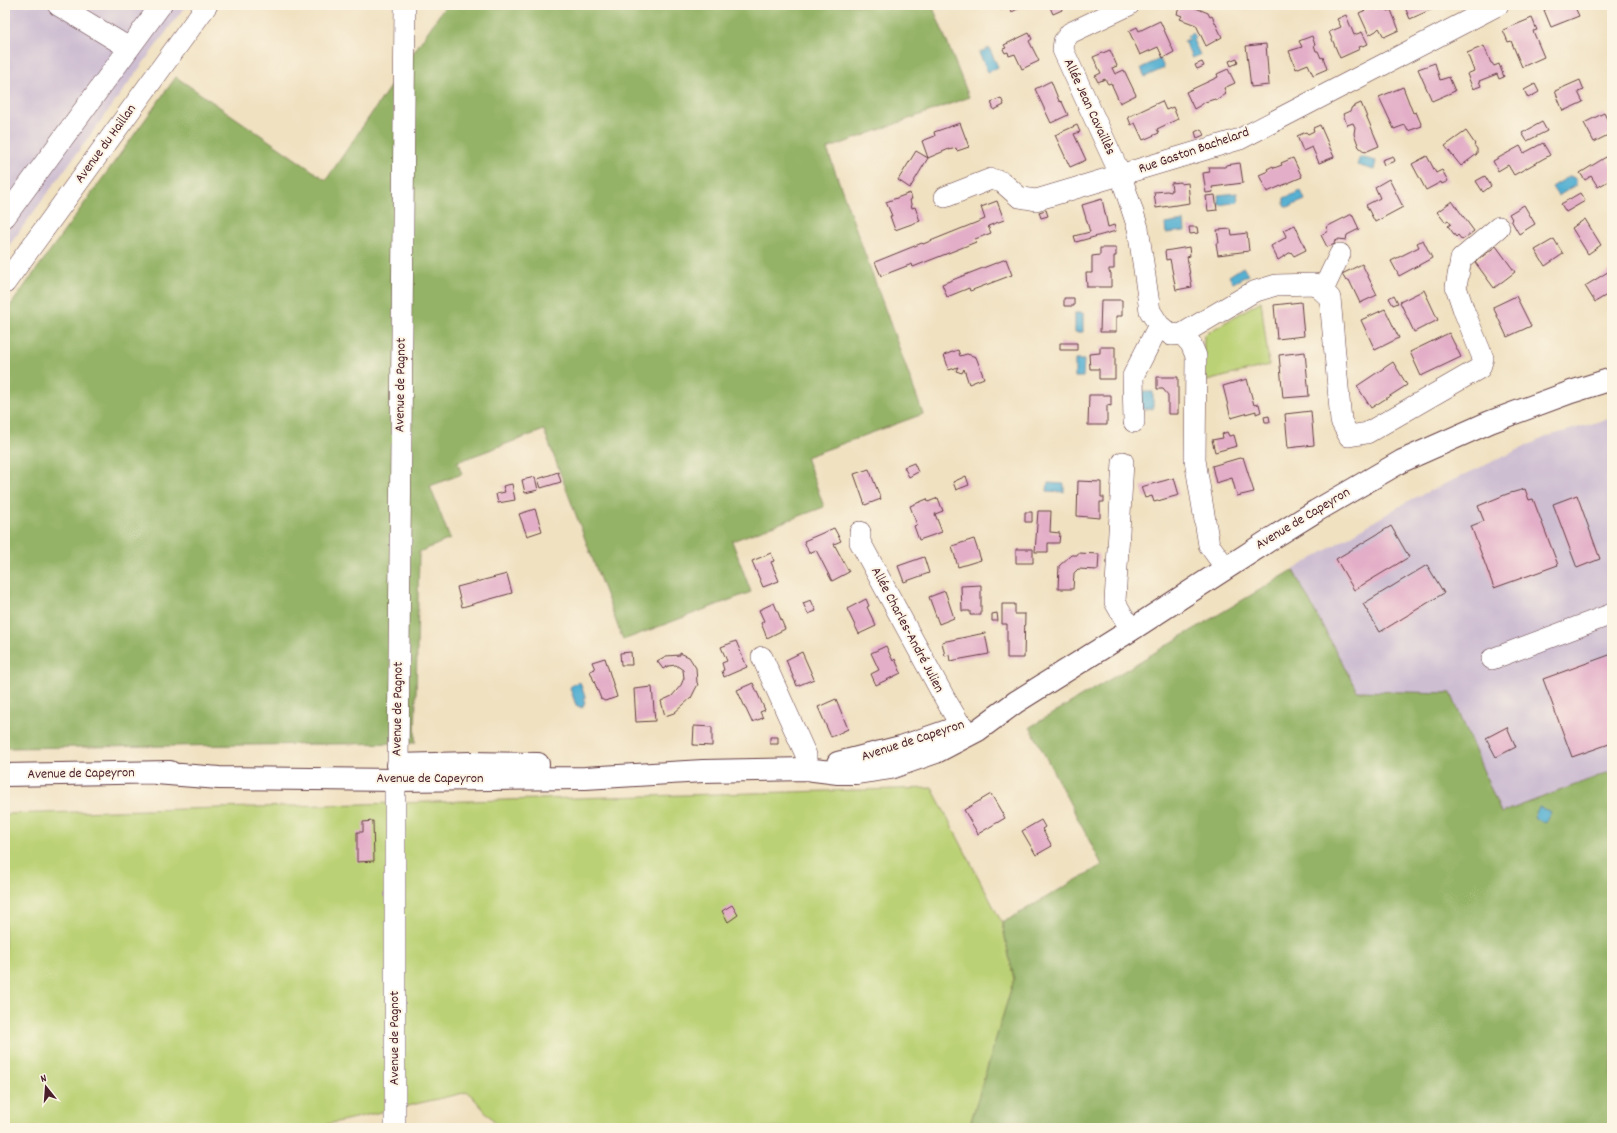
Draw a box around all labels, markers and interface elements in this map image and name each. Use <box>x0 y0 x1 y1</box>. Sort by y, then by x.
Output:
street label: Allée Jean Cavaillès <box>1058 56 1120 159</box>
street label: Avenue du Haillan <box>70 100 142 188</box>
street label: Rue Gaston Bachelard <box>1136 123 1252 179</box>
street label: Avenue de Pagnot <box>390 338 412 432</box>
street label: Avenue de Capeyron <box>1252 483 1354 555</box>
street label: Allée Charles-André Julien <box>865 564 949 696</box>
street label: Avenue de Pagnot <box>387 662 409 756</box>
street label: Avenue de Capeyron <box>859 715 967 767</box>
street label: Avenue de Capeyron <box>27 763 135 785</box>
street label: Avenue de Capeyron <box>376 769 484 789</box>
street label: Avenue de Pagnot <box>385 991 405 1085</box>
north arrow <box>26 1067 66 1107</box>
text: N <box>39 1071 49 1088</box>

